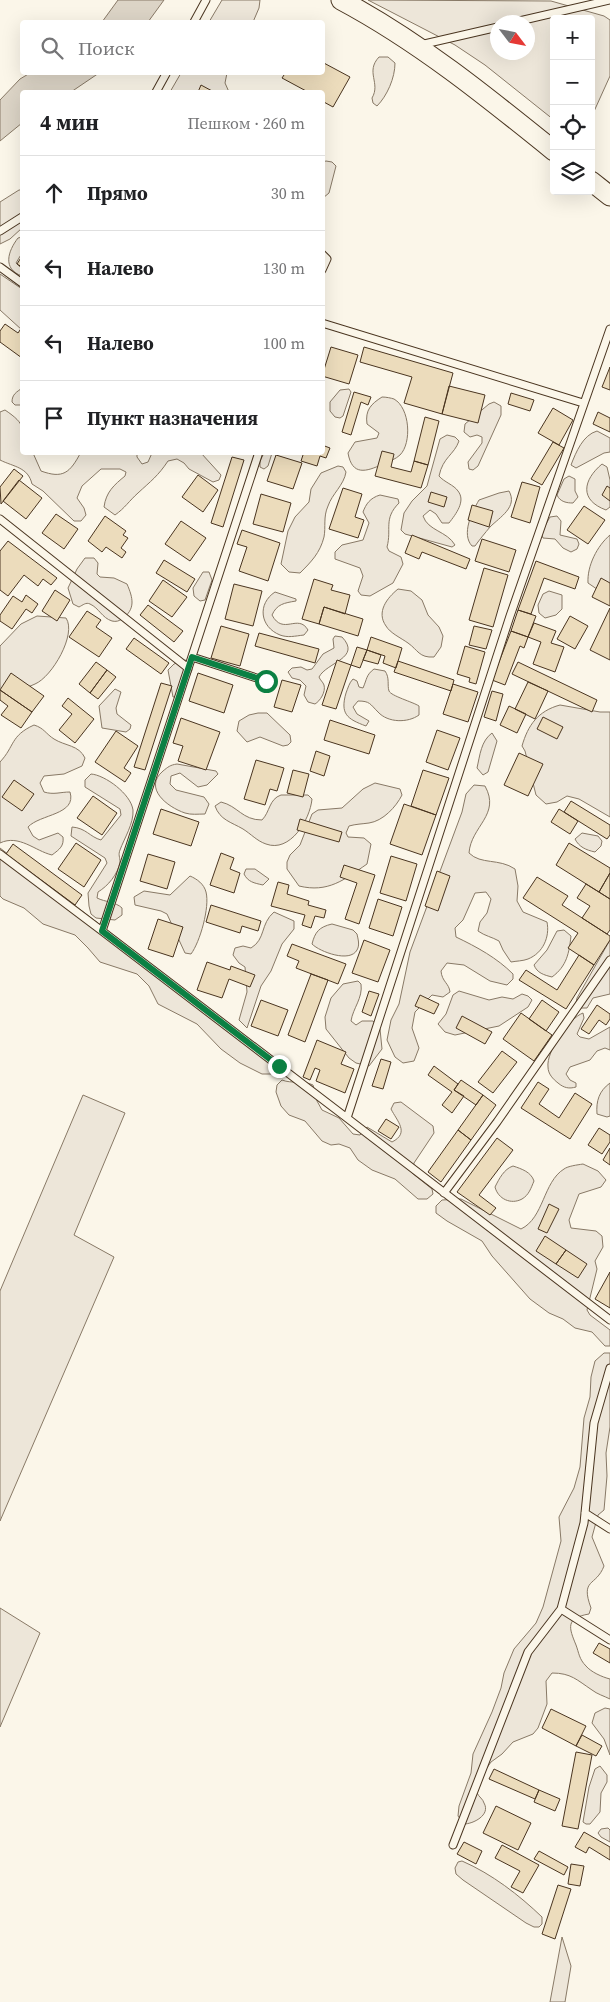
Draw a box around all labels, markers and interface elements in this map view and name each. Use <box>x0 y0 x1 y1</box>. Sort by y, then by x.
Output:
north arrow <box>490 15 535 60</box>
map controls <box>550 15 595 195</box>
button: + <box>550 15 595 60</box>
search box <box>20 20 325 75</box>
icon: search <box>38 34 66 62</box>
text: Поиск <box>78 35 135 61</box>
button: − <box>550 60 595 105</box>
button: locate <box>550 105 595 150</box>
text: 4 мин <box>40 108 99 137</box>
text: Пешком · 260 m <box>187 112 305 134</box>
button: layers <box>550 150 595 195</box>
icon: ahead <box>40 179 68 207</box>
text: Прямо <box>87 180 148 206</box>
text: 30 m <box>271 182 305 204</box>
icon: left <box>40 254 68 282</box>
text: Налево <box>87 255 154 281</box>
text: 130 m <box>263 257 305 279</box>
icon: left <box>40 329 68 357</box>
text: Налево <box>87 330 154 356</box>
text: 100 m <box>263 332 305 354</box>
icon: arrive <box>40 404 68 432</box>
text: Пункт назначения <box>87 405 258 431</box>
route start <box>255 670 278 693</box>
route end <box>268 1055 291 1078</box>

